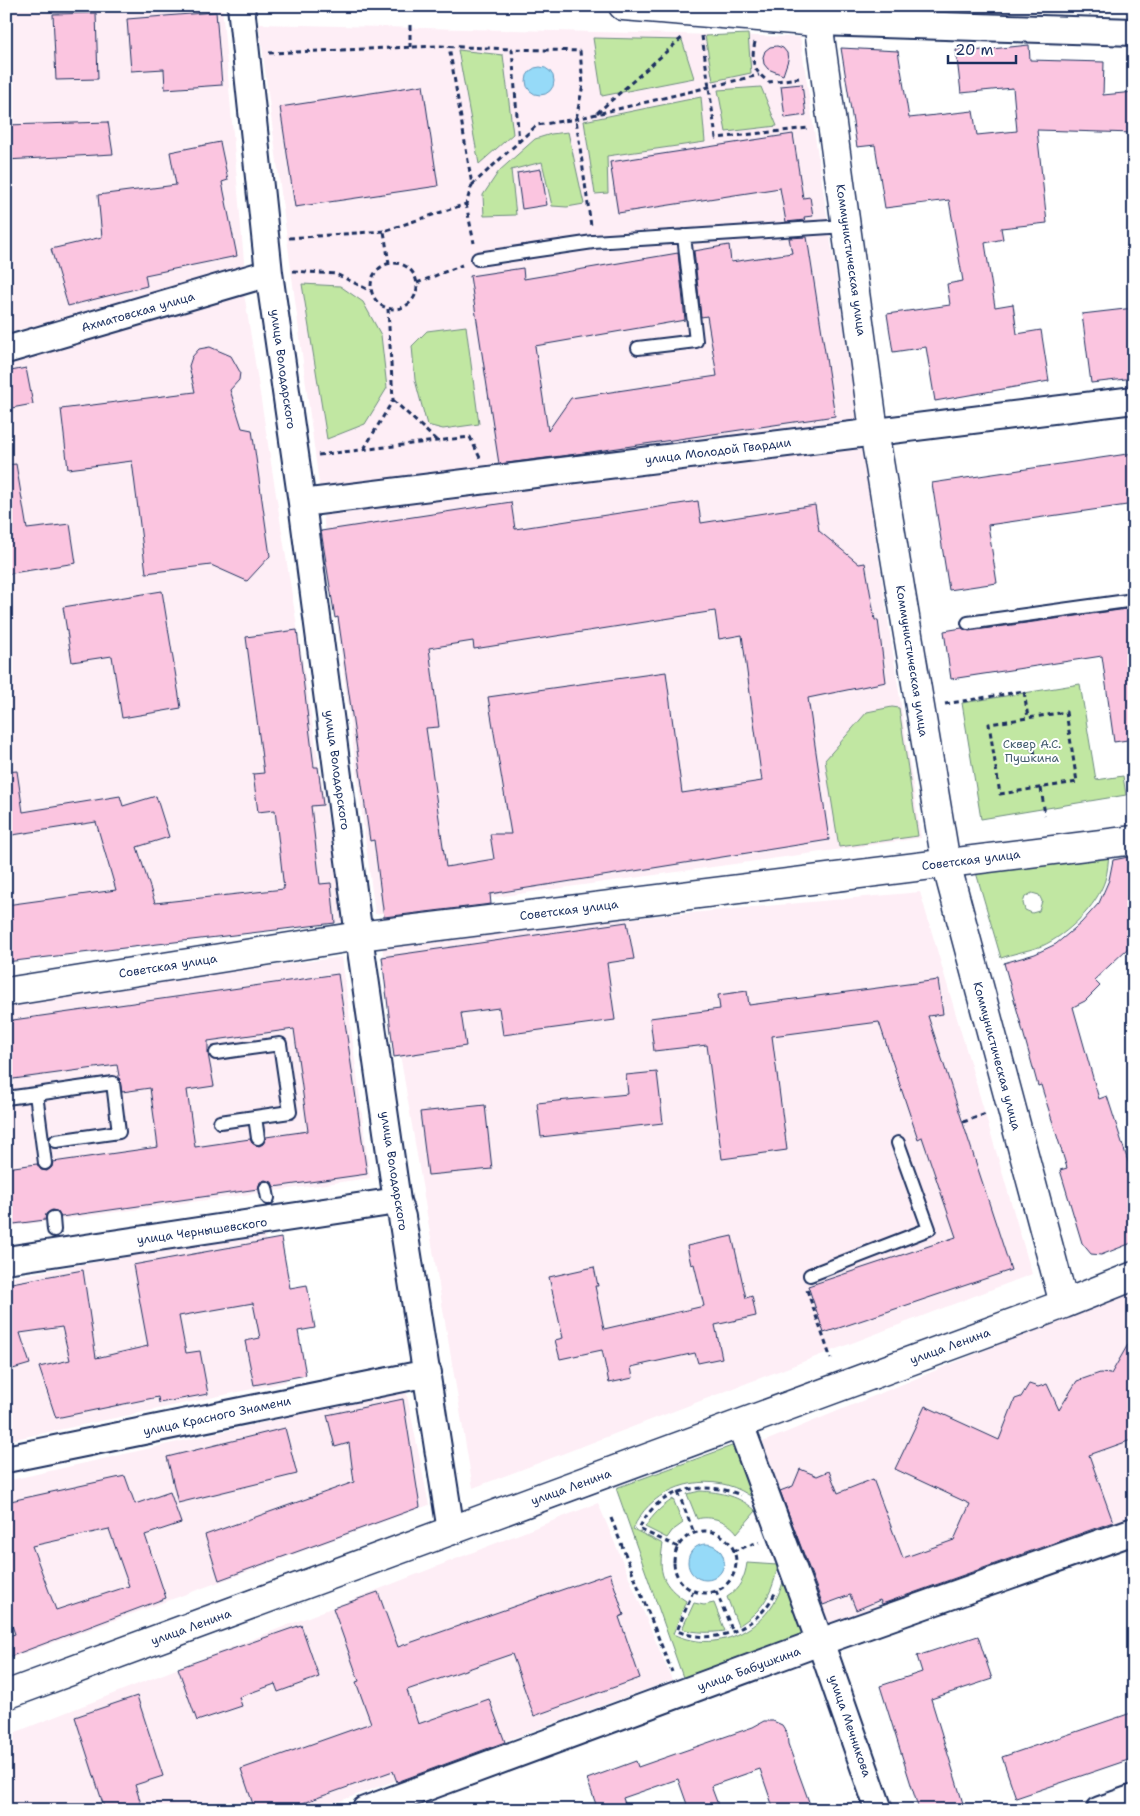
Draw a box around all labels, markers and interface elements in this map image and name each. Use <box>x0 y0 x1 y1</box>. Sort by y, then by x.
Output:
scale bar <box>948 32 1015 64</box>
text: 20 m <box>955 40 994 60</box>
street label: Коммунистическая улица <box>832 183 870 338</box>
street label: Ахматовская улица <box>80 288 197 336</box>
street label: улица Володарского <box>267 308 299 430</box>
street label: улица Молодой Гвардии <box>644 434 792 468</box>
street label: Коммунистическая улица <box>892 584 932 738</box>
street label: улица Володарского <box>321 709 353 831</box>
park label: Сквер А.С. Пушкина <box>1003 736 1061 766</box>
street label: Советская улица <box>921 846 1022 874</box>
street label: Советская улица <box>519 896 620 924</box>
street label: Советская улица <box>118 950 219 982</box>
street label: Коммунистическая улица <box>969 980 1025 1133</box>
street label: улица Володарского <box>377 1110 411 1232</box>
street label: улица Чернышевского <box>136 1214 268 1248</box>
street label: улица Ленина <box>908 1324 993 1368</box>
street label: улица Красного Знамени <box>142 1392 292 1439</box>
street label: улица Ленина <box>529 1465 614 1509</box>
street label: улица Ленина <box>149 1605 234 1649</box>
street label: улица Бабушкина <box>695 1643 803 1695</box>
street label: улица Мечникова <box>825 1673 875 1780</box>

